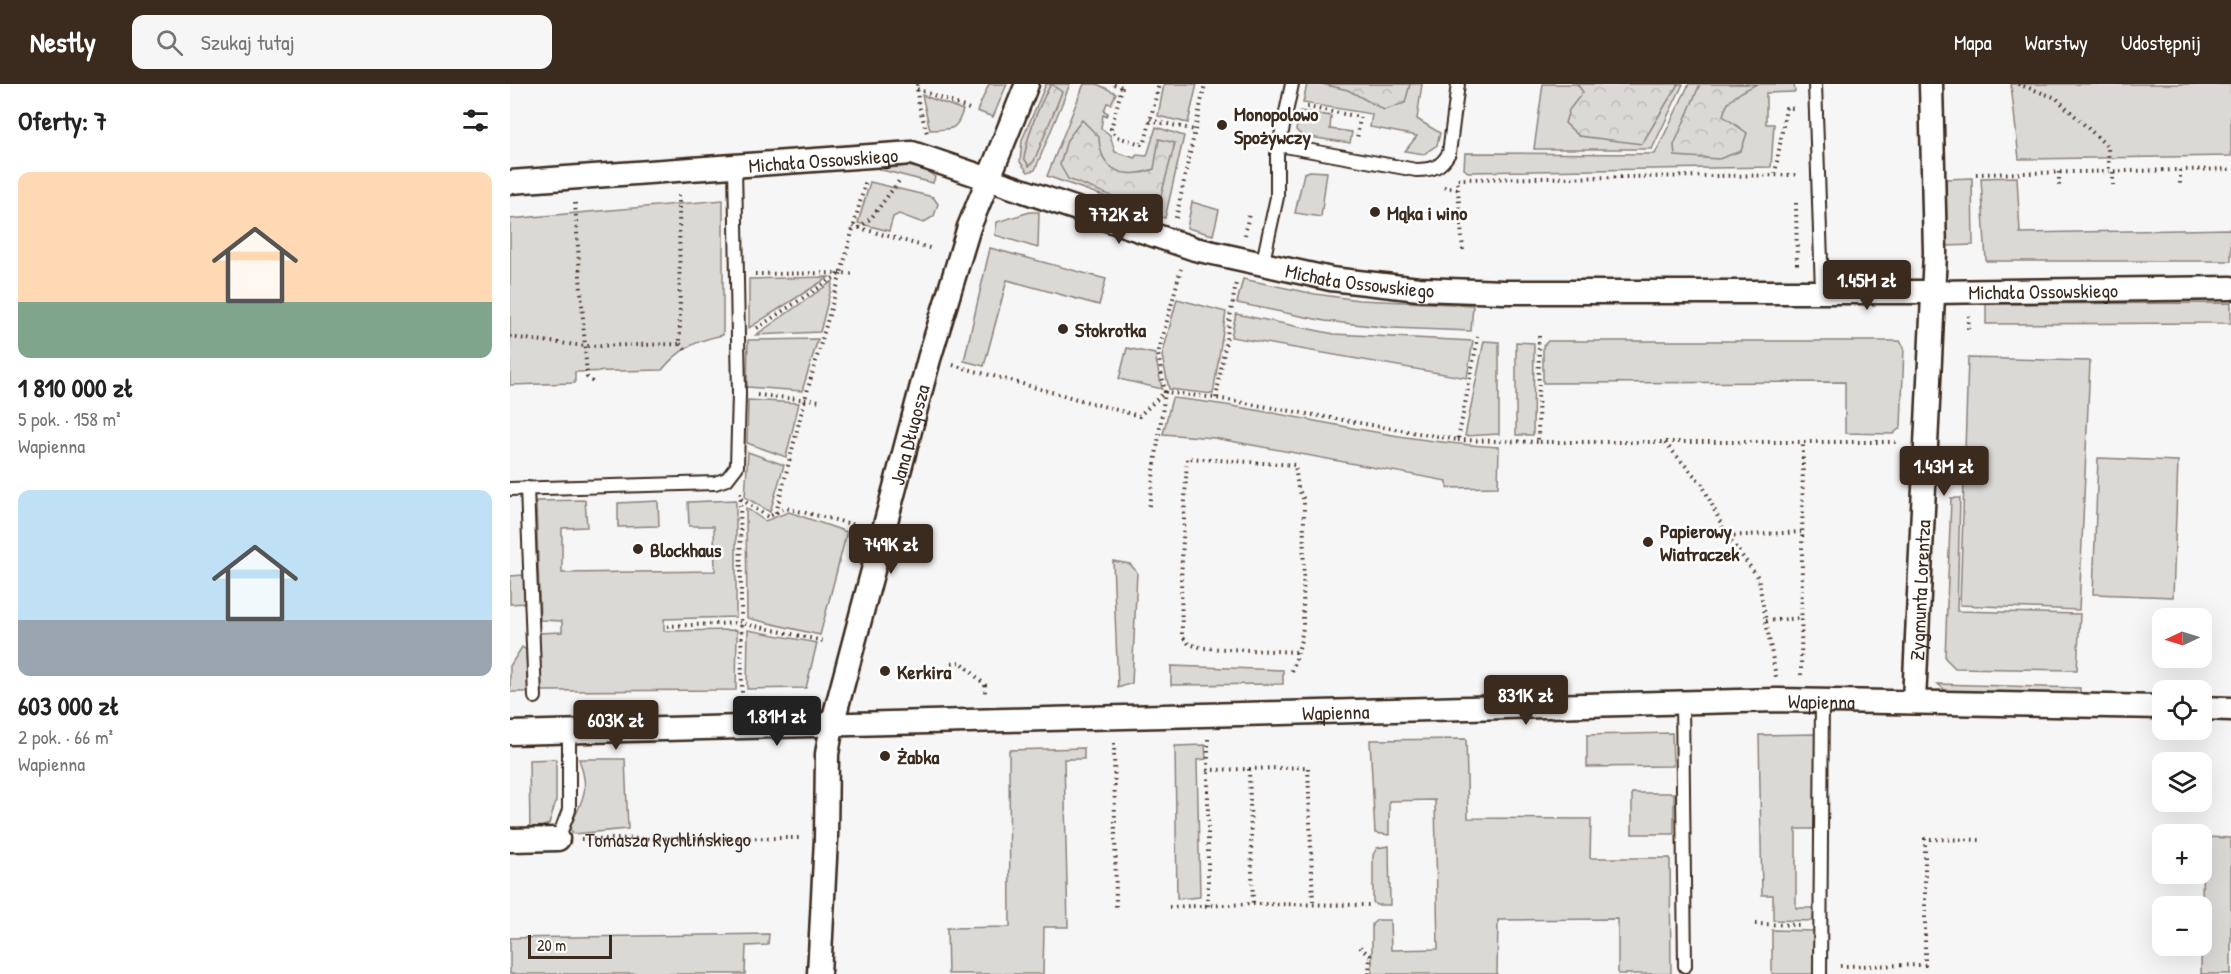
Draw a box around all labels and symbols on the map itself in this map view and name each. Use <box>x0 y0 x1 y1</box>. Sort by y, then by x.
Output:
place label: Monopolowo Spożywczy <box>1234 100 1318 151</box>
marker: Monopolowo Spożywczy <box>1215 118 1229 132</box>
street label: Michała Ossowskiego <box>748 141 899 178</box>
pin: 772K zł <box>1064 194 1174 245</box>
place label: Mąka i wino <box>1387 199 1467 226</box>
marker: Mąka i wino <box>1368 205 1382 219</box>
street label: Michała Ossowskiego <box>1283 256 1435 303</box>
pin: 1.45M zł <box>1805 260 1929 311</box>
street label: Michała Ossowskiego <box>1968 276 2118 305</box>
place label: Stokrotka <box>1075 316 1146 343</box>
marker: Stokrotka <box>1056 322 1070 336</box>
street label: Jana Długosza <box>883 381 935 488</box>
pin: 1.43M zł <box>1882 446 2006 497</box>
place label: Papierowy Wiatraczek <box>1660 517 1740 567</box>
street label: Zygmunta Lorentza <box>1902 519 1936 661</box>
pin: 749K zł <box>836 524 946 575</box>
marker: Papierowy Wiatraczek <box>1641 535 1655 549</box>
place label: Blockhaus <box>650 536 722 563</box>
marker: Blockhaus <box>631 542 645 556</box>
north arrow <box>2152 608 2212 668</box>
place label: Kerkira <box>897 658 952 685</box>
marker: Kerkira <box>878 664 892 678</box>
pin: 831K zł <box>1471 675 1581 726</box>
street label: Wapienna <box>1788 687 1856 715</box>
pin: 1.81M zł <box>715 696 839 747</box>
street label: Wapienna <box>1302 697 1370 726</box>
pin: 603K zł <box>561 700 671 751</box>
place label: Żabka <box>897 743 940 770</box>
marker: Żabka <box>878 749 892 763</box>
street label: Tomasza Rychlińskiego <box>585 825 751 852</box>
scale bar <box>528 932 612 960</box>

